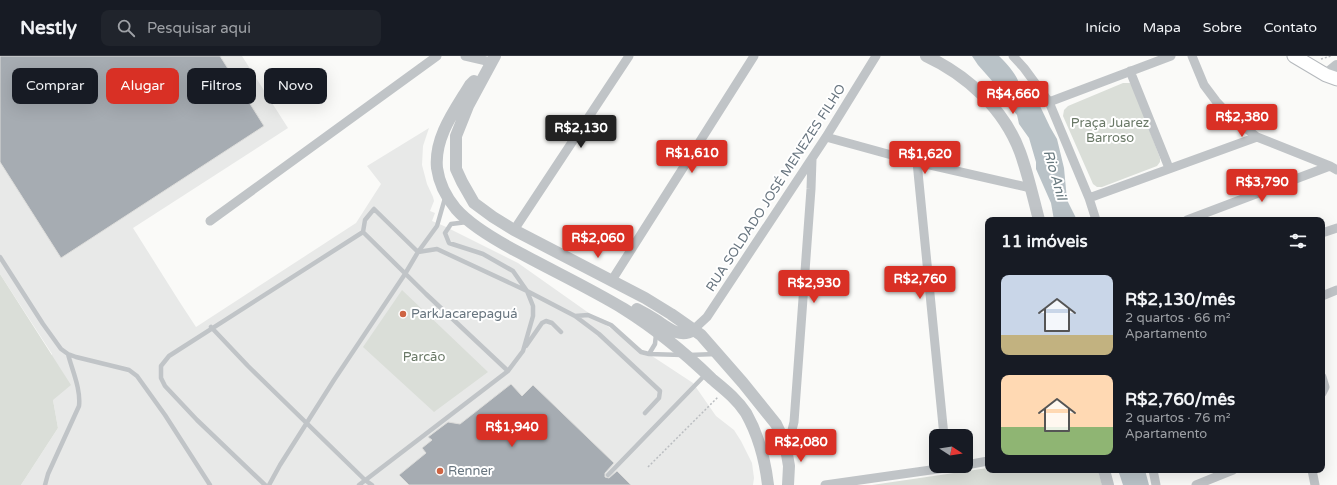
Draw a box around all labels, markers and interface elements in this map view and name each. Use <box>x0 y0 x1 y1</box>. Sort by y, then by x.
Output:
search box <box>101 10 381 46</box>
text: Nestly <box>20 17 77 39</box>
icon: search <box>115 17 137 39</box>
text: Pesquisar aqui <box>147 19 251 37</box>
text: Início <box>1085 19 1121 36</box>
text: Mapa <box>1143 19 1181 36</box>
text: Sobre <box>1203 19 1242 36</box>
text: Contato <box>1264 19 1317 36</box>
chip: Comprar <box>12 68 98 104</box>
chip: Alugar <box>106 68 179 104</box>
chip: Filtros <box>187 68 256 104</box>
chip: Novo <box>264 68 327 104</box>
street label: RUA SOLDADO JOSÉ MENEZES FILHO <box>703 81 849 295</box>
pin: R$4,660 <box>976 81 1050 115</box>
text: R$4,660 <box>986 86 1040 102</box>
pin: R$2,380 <box>1205 104 1279 138</box>
text: R$2,380 <box>1215 109 1269 125</box>
pin: R$2,130 <box>544 115 618 149</box>
park label: Praça Juarez Barroso <box>1071 115 1149 146</box>
text: R$2,130 <box>554 120 608 136</box>
pin: R$1,610 <box>655 140 729 174</box>
pin: R$1,620 <box>888 141 962 175</box>
text: R$1,610 <box>665 145 719 161</box>
text: R$1,620 <box>898 146 952 162</box>
water label: Rio Anil <box>1040 148 1071 204</box>
pin: R$3,790 <box>1225 169 1299 203</box>
text: R$3,790 <box>1235 174 1289 190</box>
pin: R$2,060 <box>561 225 635 259</box>
text: R$2,060 <box>571 230 625 246</box>
icon: filters <box>1287 230 1309 252</box>
text: 11 imóveis <box>1001 231 1088 252</box>
pin: R$2,760 <box>883 266 957 300</box>
pin: R$2,930 <box>777 270 851 304</box>
text: R$2,760 <box>893 271 947 287</box>
text: R$2,930 <box>787 275 841 291</box>
text: R$2,130/mês <box>1125 289 1235 310</box>
icon: home <box>1033 291 1081 339</box>
place label: ParkJacarepaguá <box>411 306 517 322</box>
marker: ParkJacarepaguá <box>398 309 408 319</box>
text: 2 quartos · 66 m² <box>1125 310 1231 326</box>
text: Apartamento <box>1125 326 1207 342</box>
park label: Parcão <box>403 349 445 365</box>
text: R$2,760/mês <box>1125 389 1235 410</box>
icon: home <box>1033 391 1081 439</box>
text: 2 quartos · 76 m² <box>1125 410 1231 426</box>
pin: R$1,940 <box>475 414 549 448</box>
text: R$1,940 <box>485 419 539 435</box>
text: Apartamento <box>1125 426 1207 442</box>
pin: R$2,080 <box>764 429 838 463</box>
north arrow <box>929 429 973 473</box>
map controls <box>929 429 973 473</box>
text: R$2,080 <box>774 434 828 450</box>
place label: Renner <box>448 463 493 479</box>
marker: Renner <box>435 466 445 476</box>

